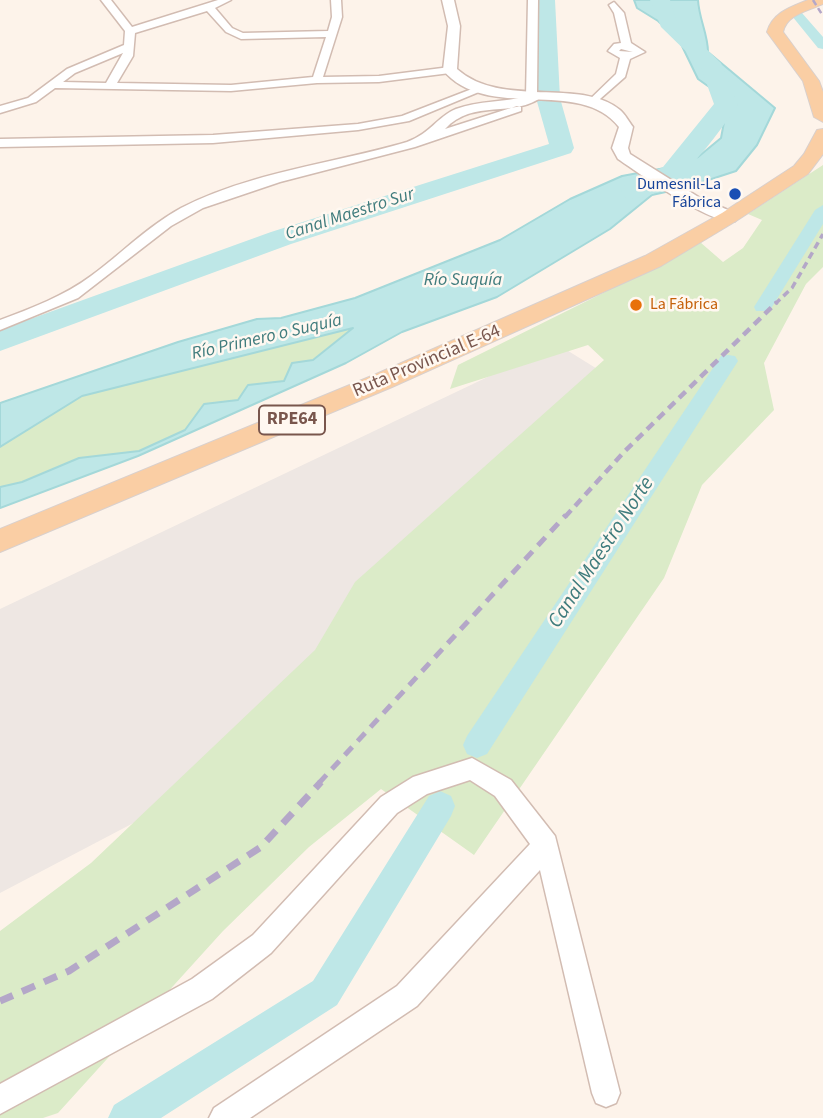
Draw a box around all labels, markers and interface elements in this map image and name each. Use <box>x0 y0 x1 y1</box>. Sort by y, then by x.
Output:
place label: Dumesnil-La Fábrica <box>637 175 721 213</box>
water label: Canal Maestro Sur <box>283 184 417 246</box>
marker: Dumesnil-La Fábrica <box>727 186 743 202</box>
water label: Río Suquía <box>424 270 502 292</box>
place label: La Fábrica <box>650 295 718 315</box>
marker: La Fábrica <box>628 297 644 313</box>
water label: Río Primero o Suquía <box>190 310 344 366</box>
street label: Ruta Provincial E-64 <box>350 321 504 403</box>
road number: RPE64 <box>259 406 325 434</box>
water label: Canal Maestro Norte <box>544 473 660 633</box>

